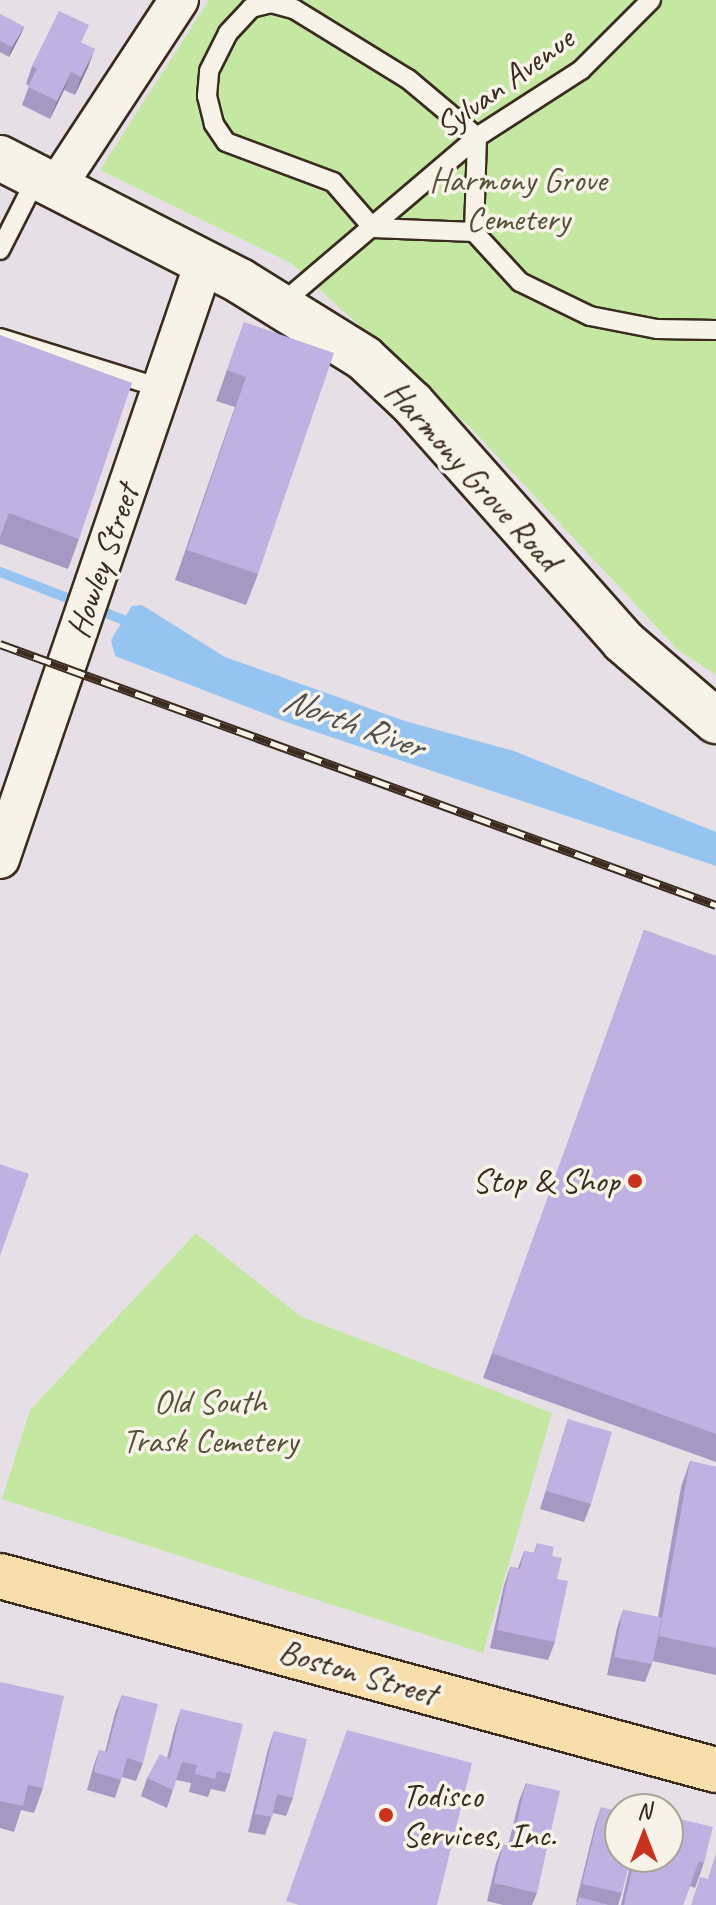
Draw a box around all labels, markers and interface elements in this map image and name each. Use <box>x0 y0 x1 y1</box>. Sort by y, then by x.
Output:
street label: Sylvan Avenue <box>427 18 581 146</box>
park label: Harmony Grove Cemetery <box>429 159 607 238</box>
street label: Harmony Grove Road <box>377 371 569 579</box>
street label: Howley Street <box>57 479 147 643</box>
water label: North River <box>276 678 430 768</box>
place label: Stop & Shop <box>472 1161 619 1201</box>
marker: Stop & Shop <box>626 1172 644 1190</box>
park label: Old South Trask Cemetery <box>122 1381 298 1460</box>
street label: Boston Street <box>274 1630 442 1714</box>
place label: Todisco Services, Inc. <box>402 1775 556 1854</box>
north arrow <box>604 1793 684 1873</box>
text: N <box>637 1797 651 1825</box>
marker: Todisco Services, Inc. <box>377 1806 395 1824</box>

